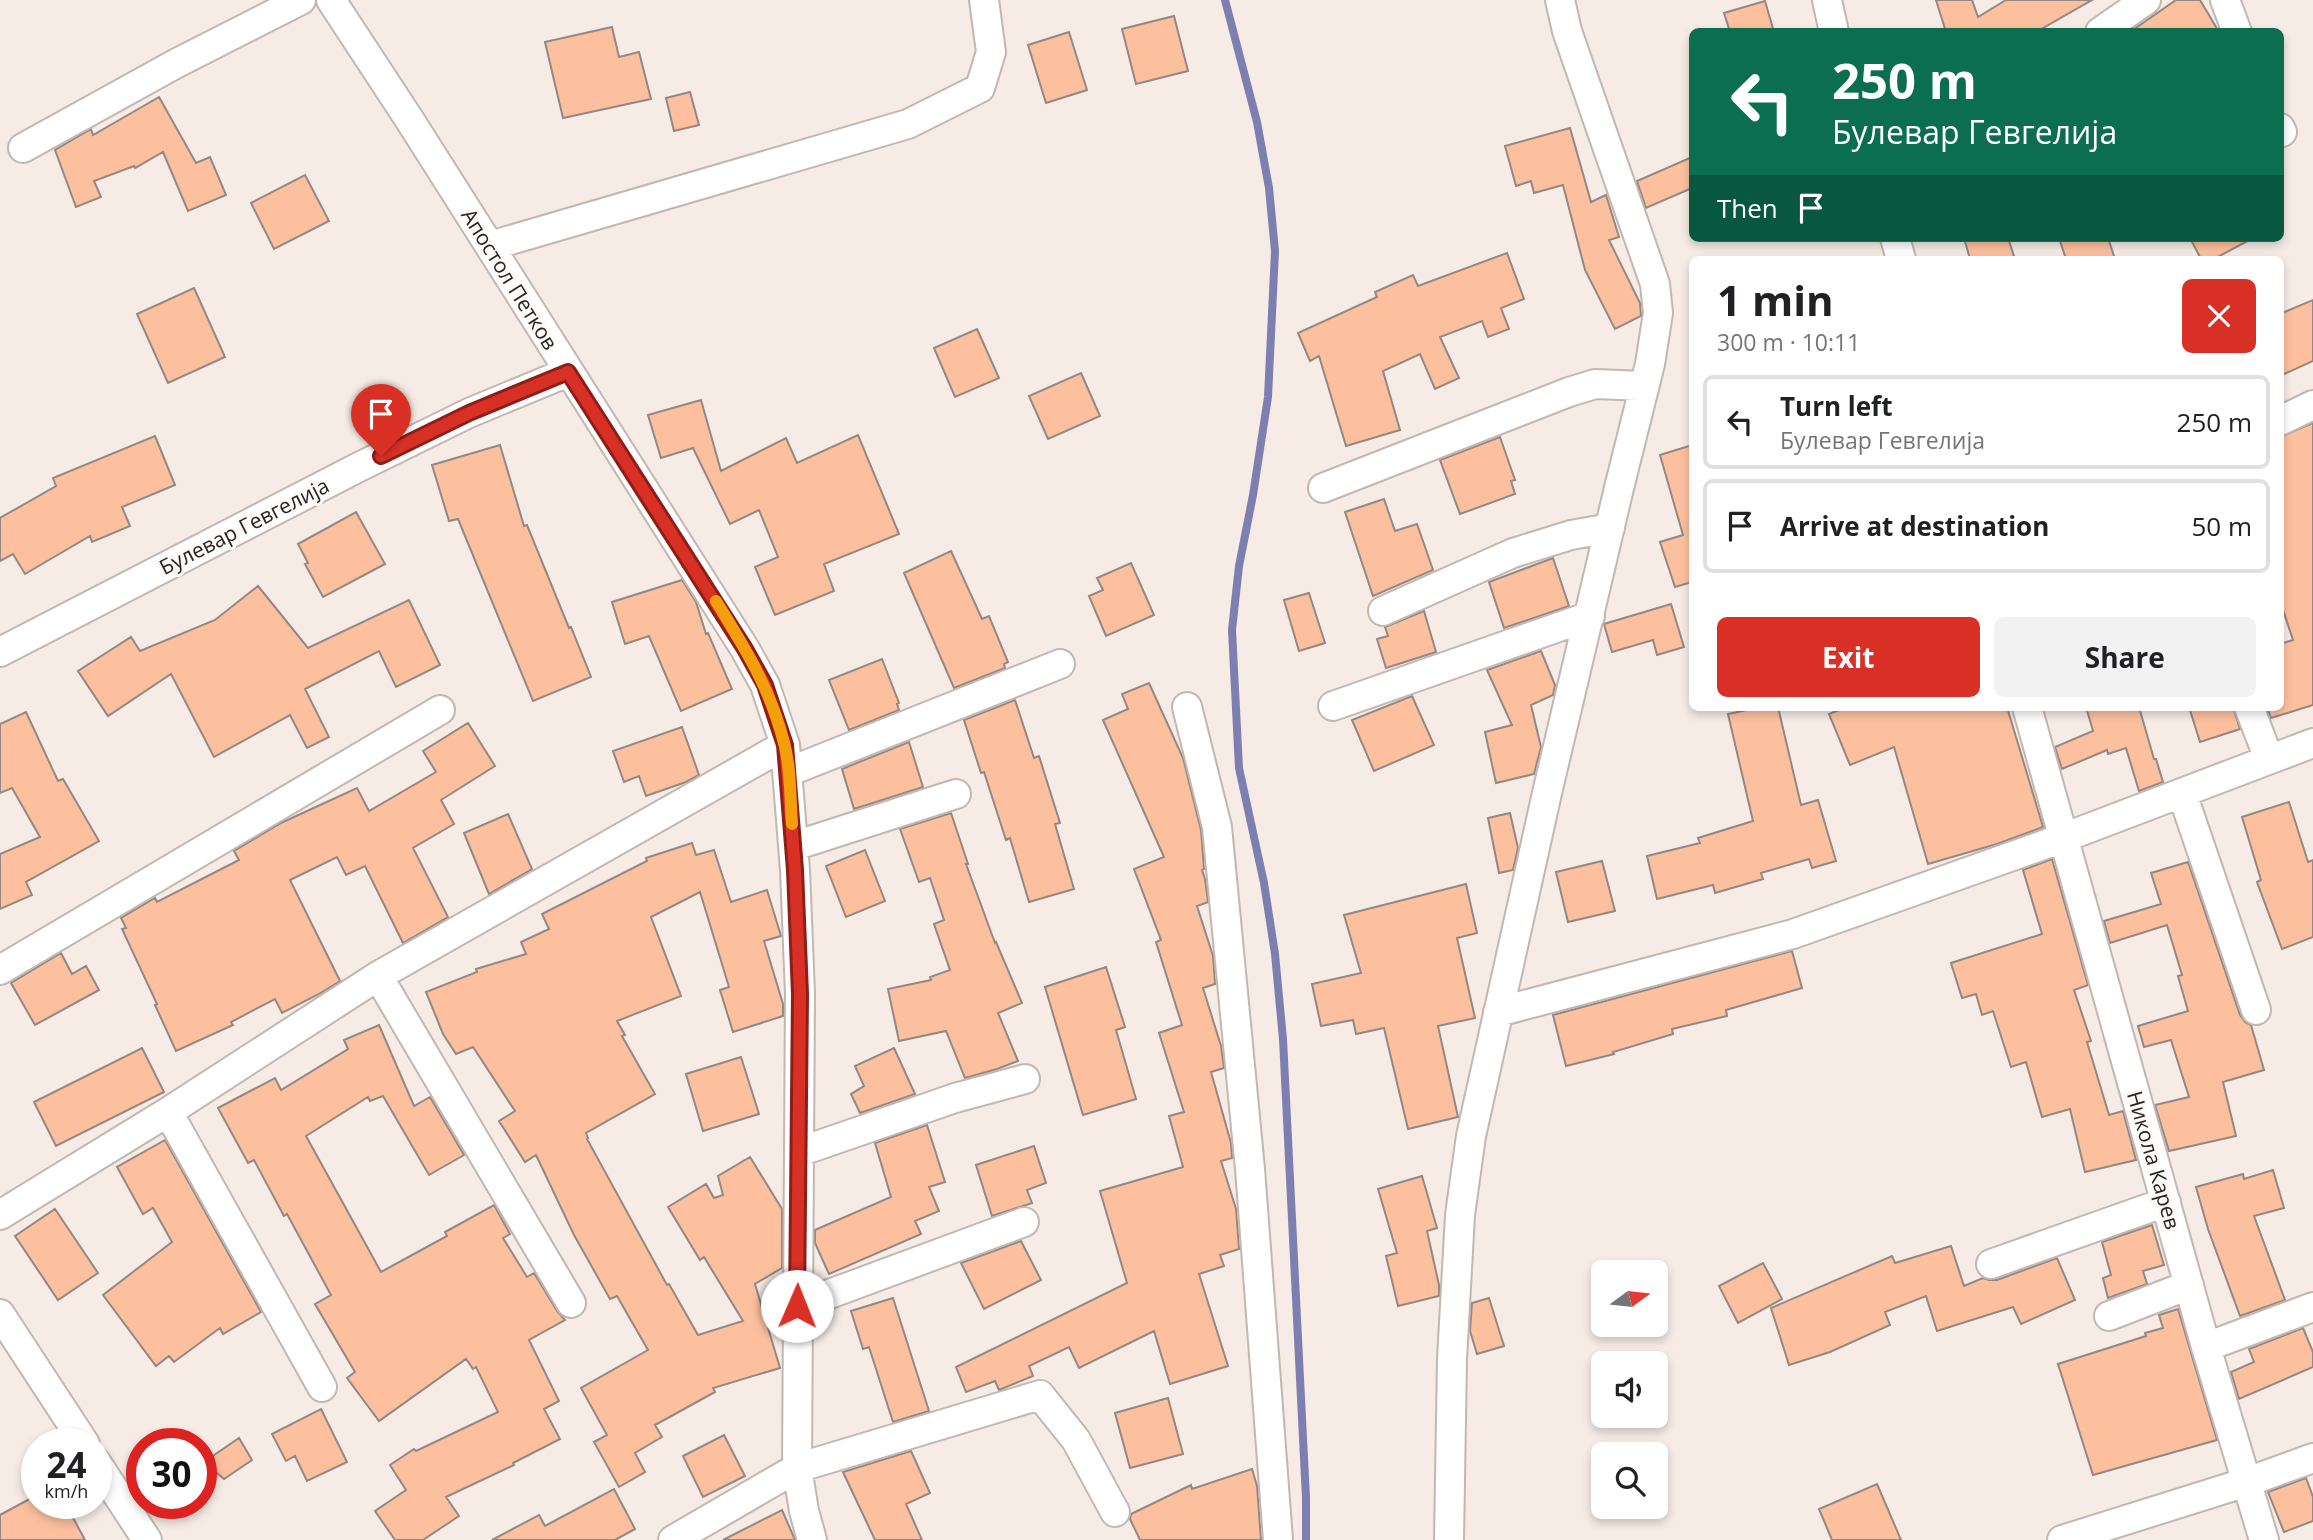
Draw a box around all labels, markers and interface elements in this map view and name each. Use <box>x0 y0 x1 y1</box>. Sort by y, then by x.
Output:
text: 250 m <box>1832 47 1977 113</box>
icon: left <box>1717 56 1808 147</box>
text: Булевар Гевгелија <box>1832 110 2117 153</box>
icon: arrive <box>1792 189 1830 227</box>
text: Then <box>1717 190 1778 226</box>
street label: Апостол Петков <box>455 203 565 355</box>
text: 1 min <box>1717 271 1834 328</box>
button: close <box>2182 279 2256 353</box>
text: 300 m · 10:11 <box>1717 326 1860 358</box>
pin <box>351 384 411 456</box>
text: Turn left <box>1780 388 1892 424</box>
icon: arrive <box>362 395 400 433</box>
icon: left <box>1721 403 1759 441</box>
text: 250 m <box>2177 404 2252 440</box>
text: Булевар Гевгелија <box>1780 424 1985 456</box>
street label: Булевар Гевгелија <box>154 471 334 581</box>
icon: arrive <box>1721 507 1759 545</box>
text: Arrive at destination <box>1780 508 2049 544</box>
text: 50 m <box>2191 508 2252 544</box>
button: Exit <box>1717 617 1980 697</box>
button: Share <box>1994 617 2256 697</box>
street label: Никола Карев <box>2121 1088 2187 1232</box>
north arrow <box>1591 1260 1668 1337</box>
map controls <box>1591 1260 1668 1519</box>
position arrow <box>760 1269 834 1343</box>
button: sound <box>1591 1351 1668 1428</box>
speed limit sign: 30 <box>126 1428 217 1519</box>
text: 24 <box>46 1441 87 1488</box>
button: search <box>1591 1442 1668 1519</box>
text: km/h <box>45 1479 88 1503</box>

